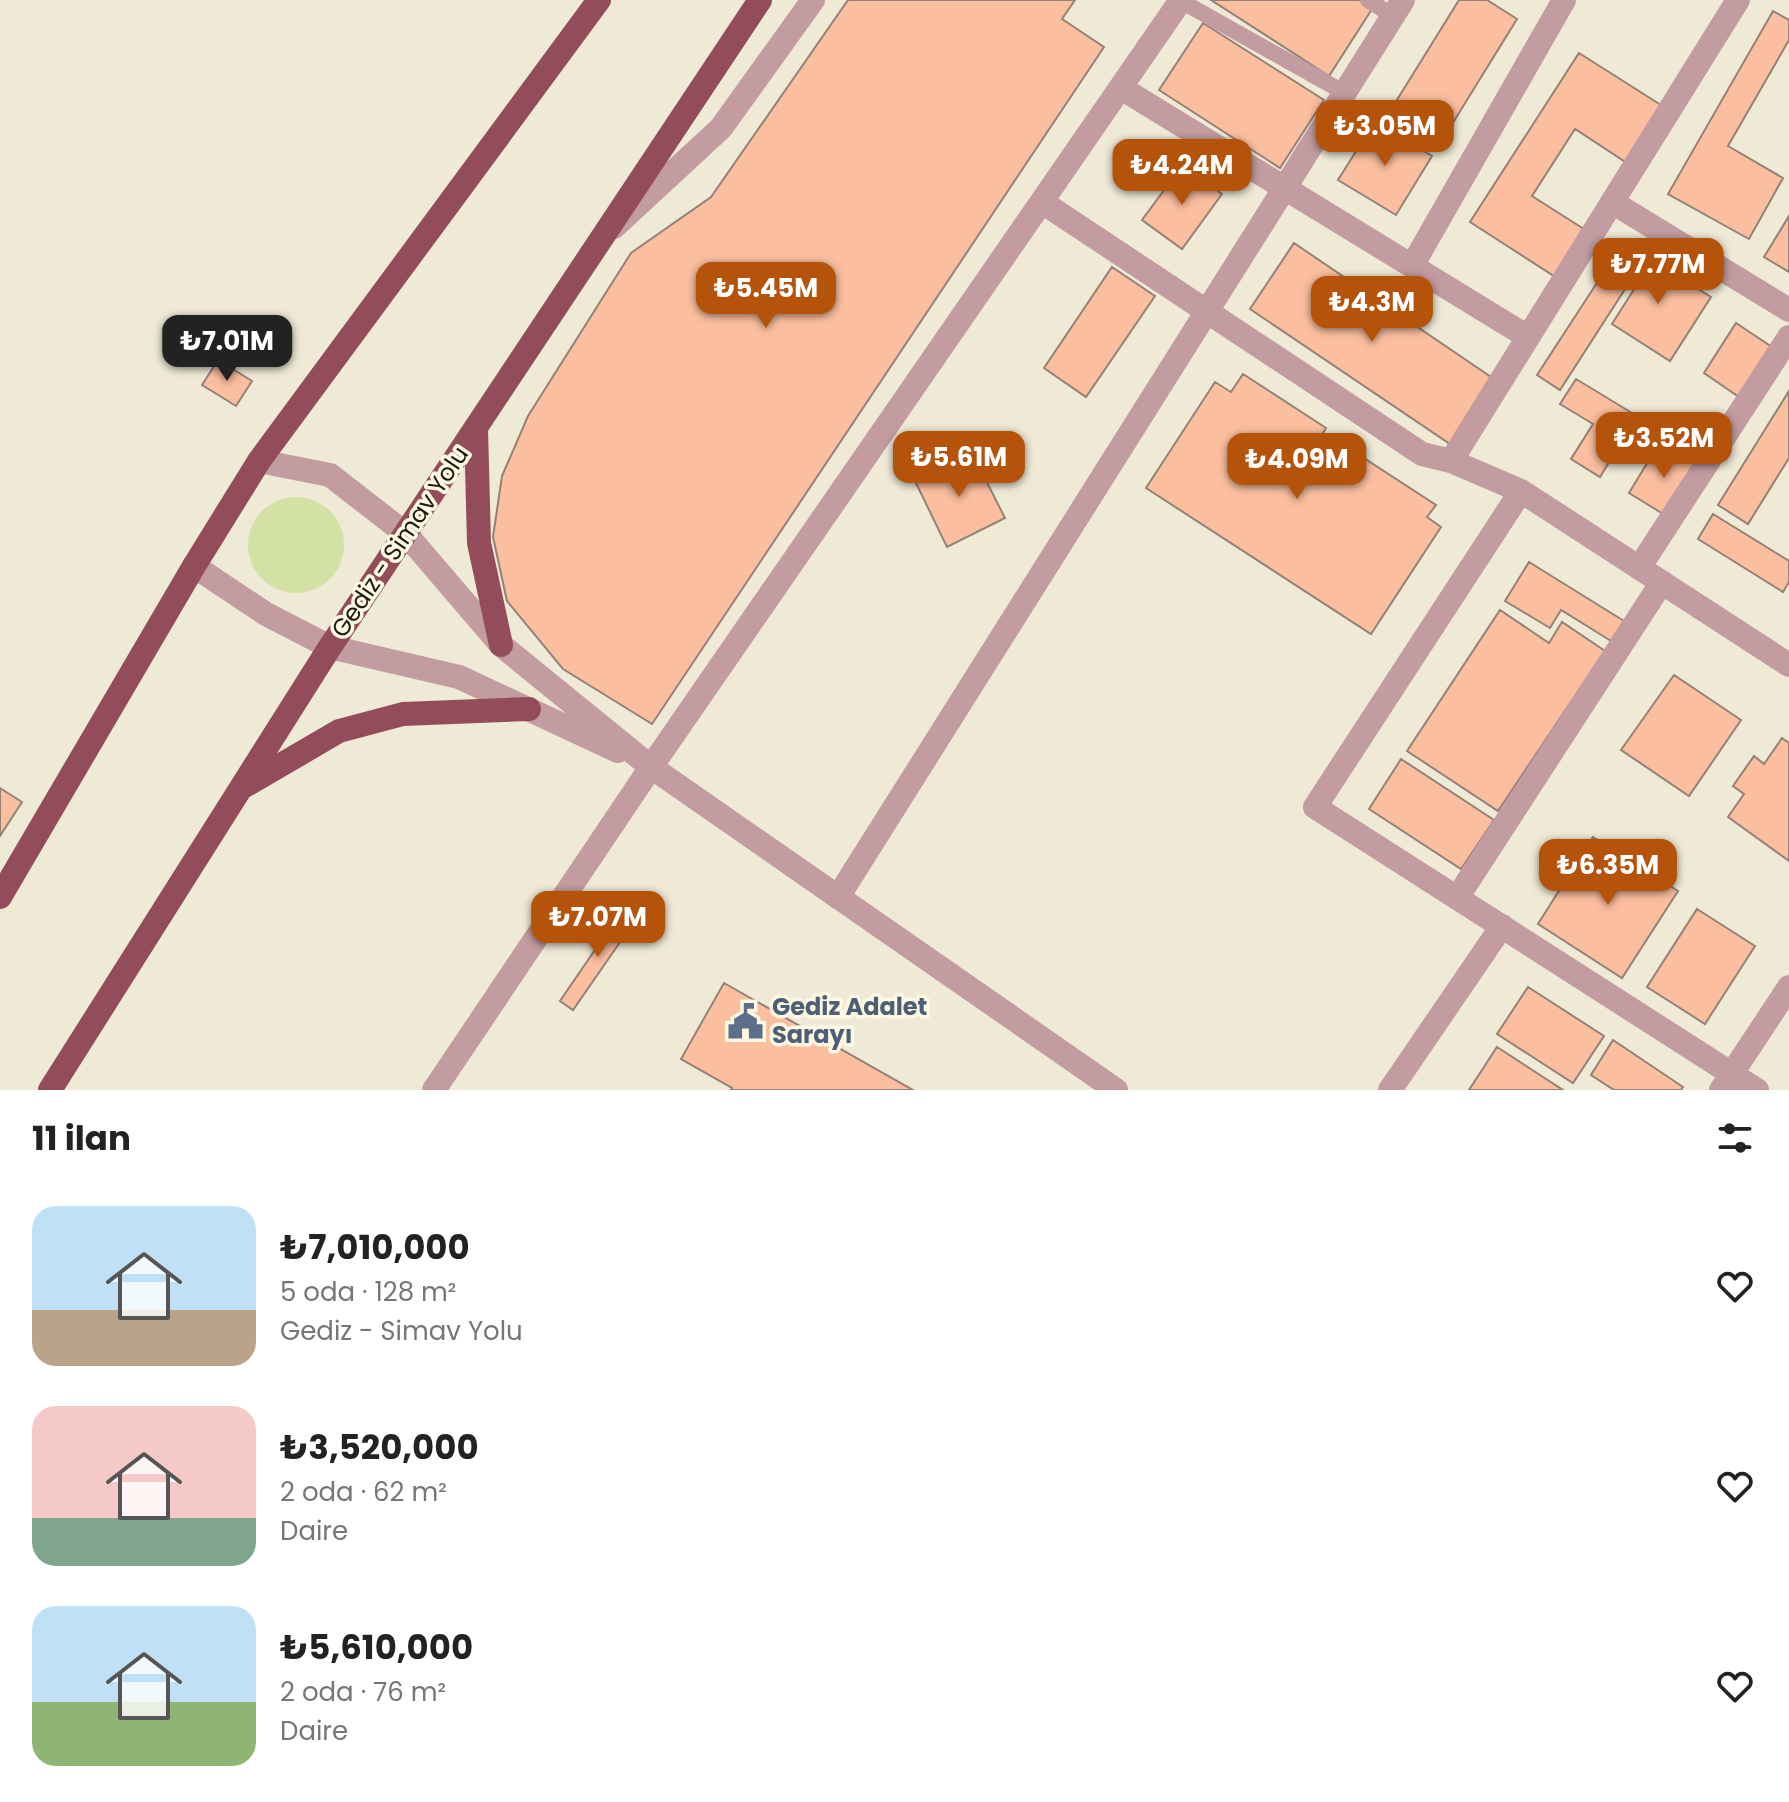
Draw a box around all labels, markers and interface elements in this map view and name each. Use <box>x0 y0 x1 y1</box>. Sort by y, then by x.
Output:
pin: ₺3.05M <box>1320 100 1450 168</box>
text: ₺3.05M <box>1334 108 1436 144</box>
pin: ₺4.24M <box>1117 139 1247 207</box>
text: ₺4.24M <box>1131 147 1233 183</box>
pin: ₺7.77M <box>1593 238 1723 306</box>
text: ₺7.77M <box>1611 246 1705 282</box>
pin: ₺5.45M <box>701 262 831 330</box>
text: ₺5.45M <box>714 270 818 306</box>
pin: ₺4.3M <box>1316 276 1428 344</box>
text: ₺4.3M <box>1329 284 1415 320</box>
pin: ₺7.01M <box>162 315 292 383</box>
text: ₺7.01M <box>180 323 274 359</box>
pin: ₺3.52M <box>1599 412 1729 480</box>
text: ₺3.52M <box>1614 420 1714 456</box>
pin: ₺5.61M <box>894 431 1024 499</box>
pin: ₺4.09M <box>1232 433 1362 501</box>
text: ₺5.61M <box>911 439 1007 475</box>
street label: Gediz - Simav Yolu <box>323 440 476 644</box>
text: ₺4.09M <box>1245 441 1349 477</box>
pin: ₺6.35M <box>1543 839 1673 907</box>
text: ₺6.35M <box>1557 847 1659 883</box>
pin: ₺7.07M <box>533 891 663 959</box>
text: ₺7.07M <box>549 899 647 935</box>
place label: Gediz Adalet Sarayı <box>772 990 927 1051</box>
public building icon: Gediz Adalet Sarayı <box>727 1002 765 1040</box>
text: 11 ilan <box>32 1114 131 1162</box>
icon: filters <box>1713 1116 1757 1160</box>
text: ₺7,010,000 <box>280 1223 470 1271</box>
icon: home <box>96 1238 192 1334</box>
icon: heart <box>1713 1264 1757 1308</box>
text: 5 oda · 128 m² <box>280 1274 456 1310</box>
text: Gediz - Simav Yolu <box>280 1313 523 1349</box>
text: ₺3,520,000 <box>280 1423 479 1471</box>
icon: home <box>96 1438 192 1534</box>
icon: heart <box>1713 1464 1757 1508</box>
text: 2 oda · 62 m² <box>280 1474 447 1510</box>
text: Daire <box>280 1513 348 1549</box>
text: ₺5,610,000 <box>280 1623 473 1671</box>
icon: home <box>96 1638 192 1734</box>
icon: heart <box>1713 1664 1757 1708</box>
text: 2 oda · 76 m² <box>280 1674 446 1710</box>
text: Daire <box>280 1713 348 1749</box>

